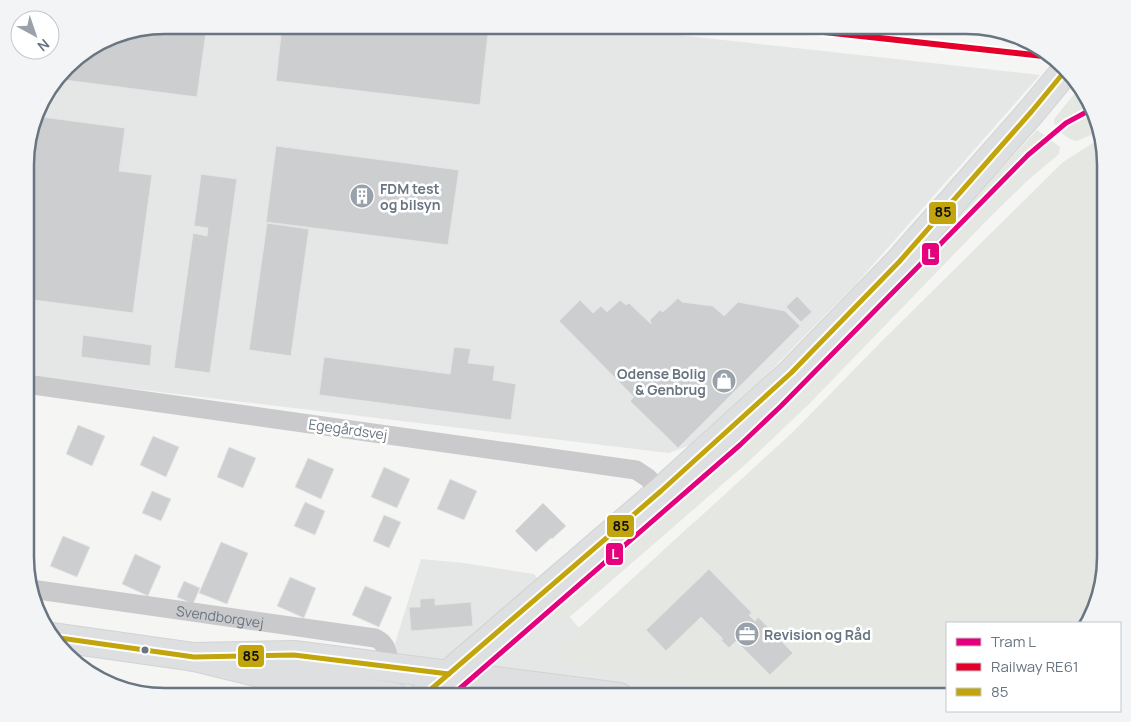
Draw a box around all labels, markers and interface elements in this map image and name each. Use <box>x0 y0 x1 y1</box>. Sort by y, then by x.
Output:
north arrow <box>10 10 60 60</box>
text: N <box>34 35 54 56</box>
place label: FDM test og bilsyn <box>380 179 440 214</box>
building icon: FDM test og bilsyn <box>349 183 375 209</box>
line badge: 85 <box>928 201 957 225</box>
text: 85 <box>935 202 951 221</box>
line badge: L <box>921 242 940 266</box>
text: L <box>927 244 935 263</box>
place label: Odense Bolig & Genbrug <box>617 364 706 399</box>
shop icon: Odense Bolig & Genbrug <box>711 368 737 394</box>
street label: Egegårdsvej <box>307 414 389 444</box>
line badge: 85 <box>606 514 635 538</box>
text: 85 <box>613 516 629 535</box>
line badge: L <box>605 542 624 566</box>
text: L <box>611 544 619 563</box>
street label: Svendborgvej <box>175 600 265 632</box>
office icon: Revision og Råd <box>734 621 760 647</box>
legend <box>946 622 1121 712</box>
place label: Revision og Råd <box>764 625 871 644</box>
text: Tram L <box>991 631 1036 652</box>
line badge: 85 <box>237 644 265 668</box>
unlabelled marker <box>140 645 150 655</box>
text: 85 <box>243 646 259 665</box>
text: Railway RE61 <box>991 656 1079 677</box>
text: 85 <box>991 681 1008 702</box>

